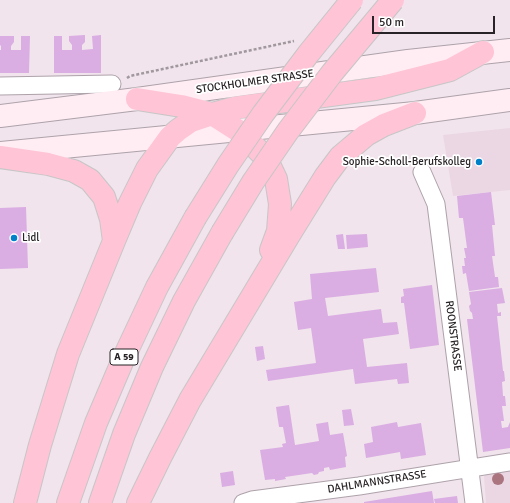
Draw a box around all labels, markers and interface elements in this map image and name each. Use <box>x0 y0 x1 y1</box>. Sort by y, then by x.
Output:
scale bar <box>374 8 497 34</box>
text: 50 m <box>379 15 404 30</box>
street label: STOCKHOLMER STRASSE <box>195 67 315 97</box>
place label: Sophie-Scholl-Berufskolleg <box>343 155 471 169</box>
marker: Sophie-Scholl-Berufskolleg <box>474 157 484 167</box>
place label: Lidl <box>22 231 40 245</box>
marker: Lidl <box>9 233 19 243</box>
street label: ROONSTRASSE <box>442 300 464 372</box>
road number: A 59 <box>110 349 138 365</box>
street label: DAHLMANNSTRASSE <box>326 468 428 496</box>

